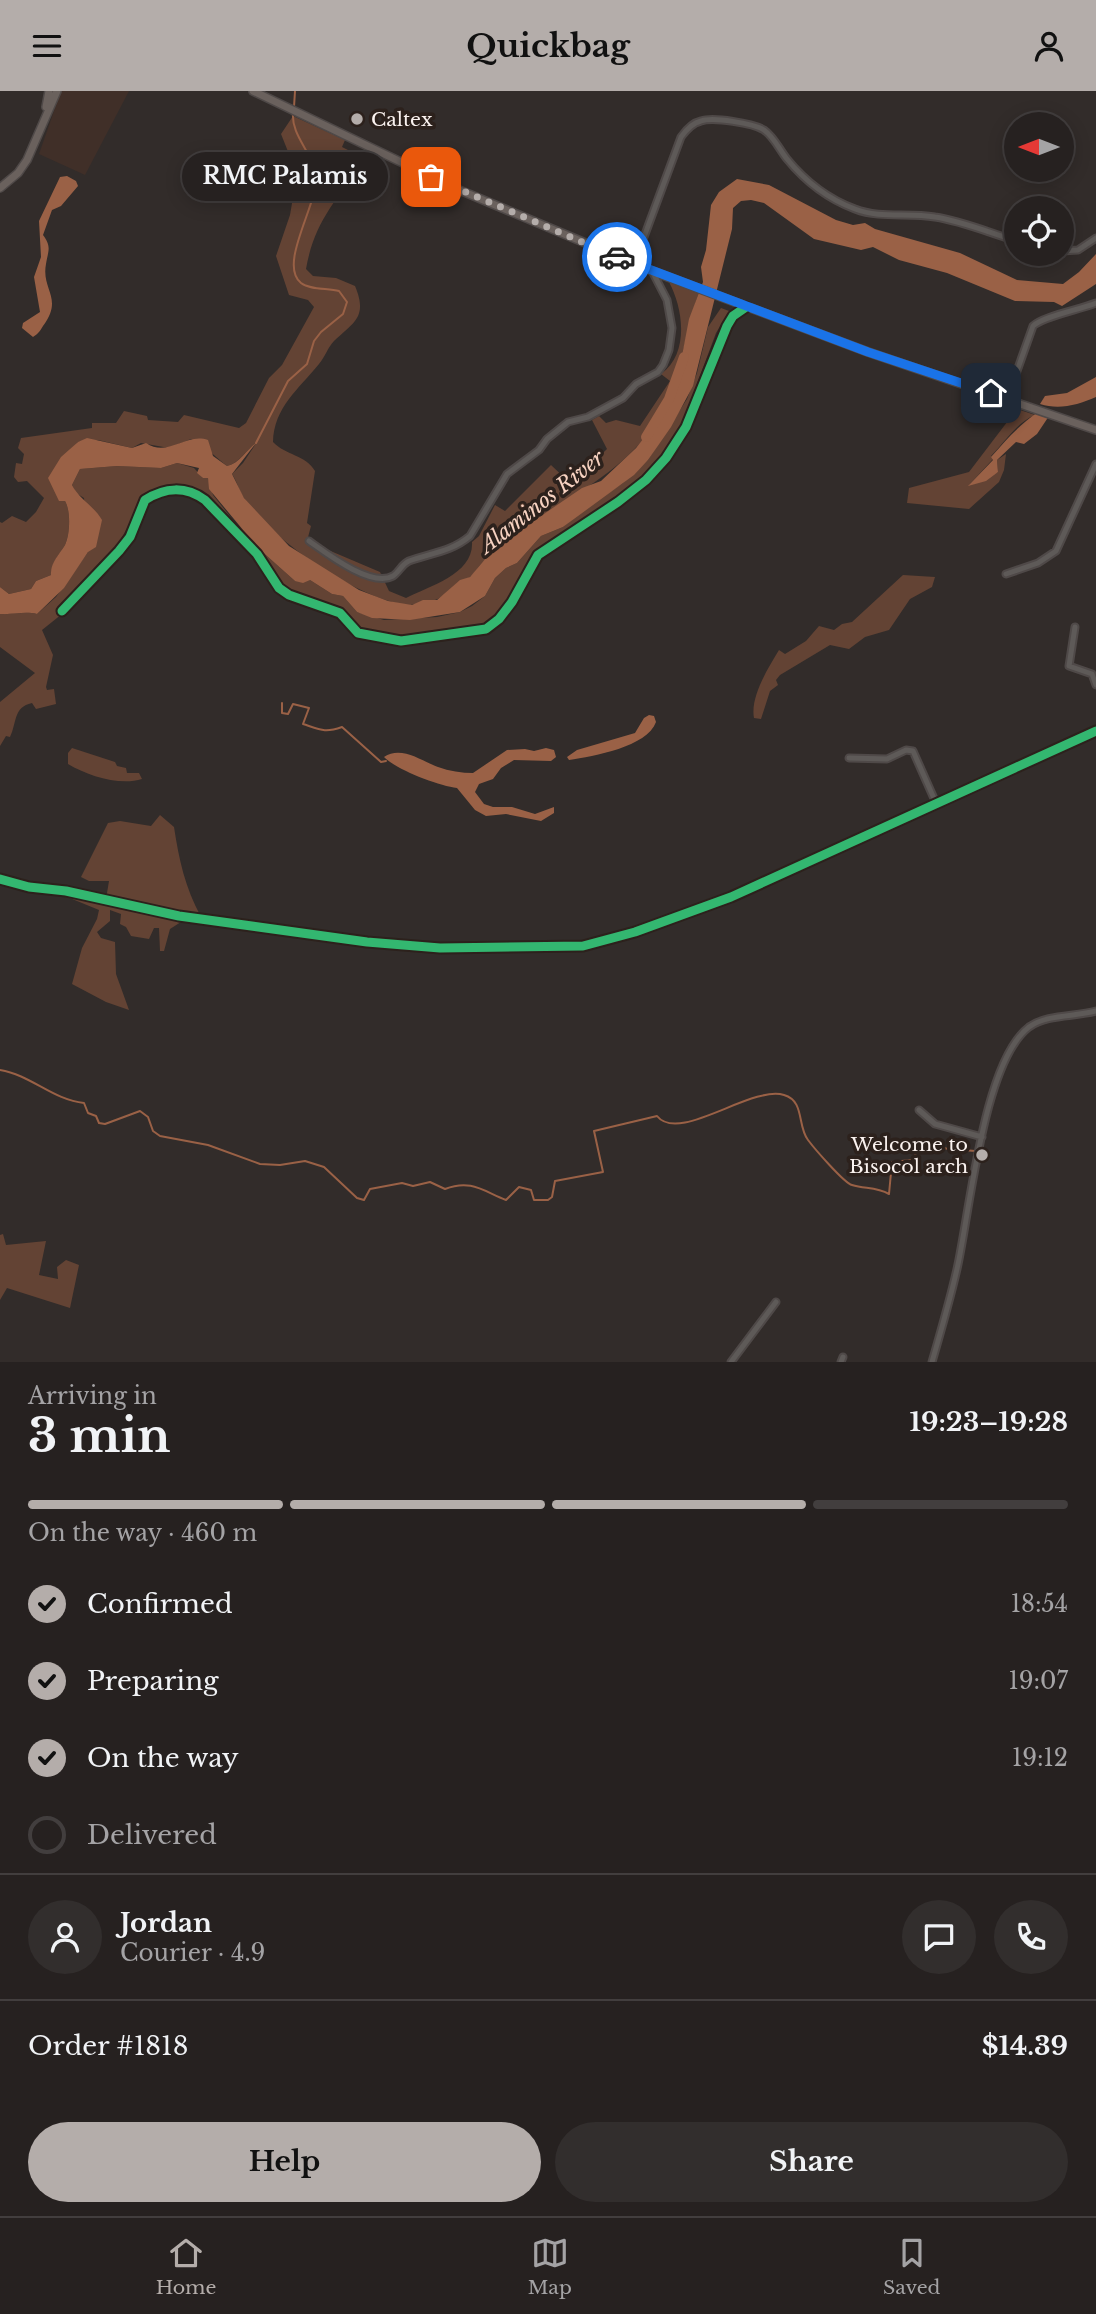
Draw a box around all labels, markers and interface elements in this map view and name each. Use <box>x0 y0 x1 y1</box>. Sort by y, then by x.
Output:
text: Quickbag <box>466 26 630 66</box>
icon: menu <box>28 27 66 65</box>
icon: person <box>1030 27 1068 65</box>
place label: Caltex <box>371 108 433 131</box>
marker: Caltex <box>349 111 365 127</box>
north arrow <box>1004 112 1074 182</box>
map controls <box>1004 112 1074 266</box>
pin <box>401 147 461 207</box>
callout: RMC Palamis <box>182 153 389 201</box>
icon: bag <box>412 158 450 196</box>
text: RMC Palamis <box>202 162 368 190</box>
button: locate <box>1004 196 1074 266</box>
courier <box>582 222 652 292</box>
icon: car <box>598 238 636 276</box>
pin <box>961 363 1021 423</box>
icon: home <box>972 374 1010 412</box>
water label: Alaminos River <box>472 444 611 561</box>
place label: Welcome to Bisocol arch <box>849 1133 968 1178</box>
marker: Welcome to Bisocol arch <box>974 1147 990 1163</box>
text: Arriving in <box>28 1382 157 1410</box>
text: 19:23–19:28 <box>910 1406 1068 1438</box>
text: 3 min <box>28 1407 170 1464</box>
text: On the way · 460 m <box>28 1519 257 1547</box>
icon: check <box>28 1585 66 1623</box>
text: Confirmed <box>87 1588 232 1620</box>
text: 18:54 <box>1011 1590 1068 1618</box>
icon: check <box>28 1662 66 1700</box>
text: Preparing <box>87 1665 219 1697</box>
text: 19:07 <box>1008 1667 1068 1695</box>
icon: check <box>28 1739 66 1777</box>
text: On the way <box>87 1742 239 1774</box>
text: 19:12 <box>1012 1744 1068 1772</box>
text: Delivered <box>87 1819 217 1851</box>
button: person <box>28 1900 102 1974</box>
button: chat <box>902 1900 976 1974</box>
button: phone <box>994 1900 1068 1974</box>
text: Jordan <box>120 1907 212 1939</box>
text: Courier · 4.9 <box>120 1939 265 1967</box>
text: Order #1818 <box>28 2030 188 2062</box>
text: $14.39 <box>982 2030 1068 2062</box>
button: Help <box>28 2122 541 2202</box>
button: Share <box>555 2122 1068 2202</box>
tab: Home <box>156 2234 216 2299</box>
tab: Map <box>528 2234 572 2299</box>
tab: Saved <box>883 2234 940 2299</box>

